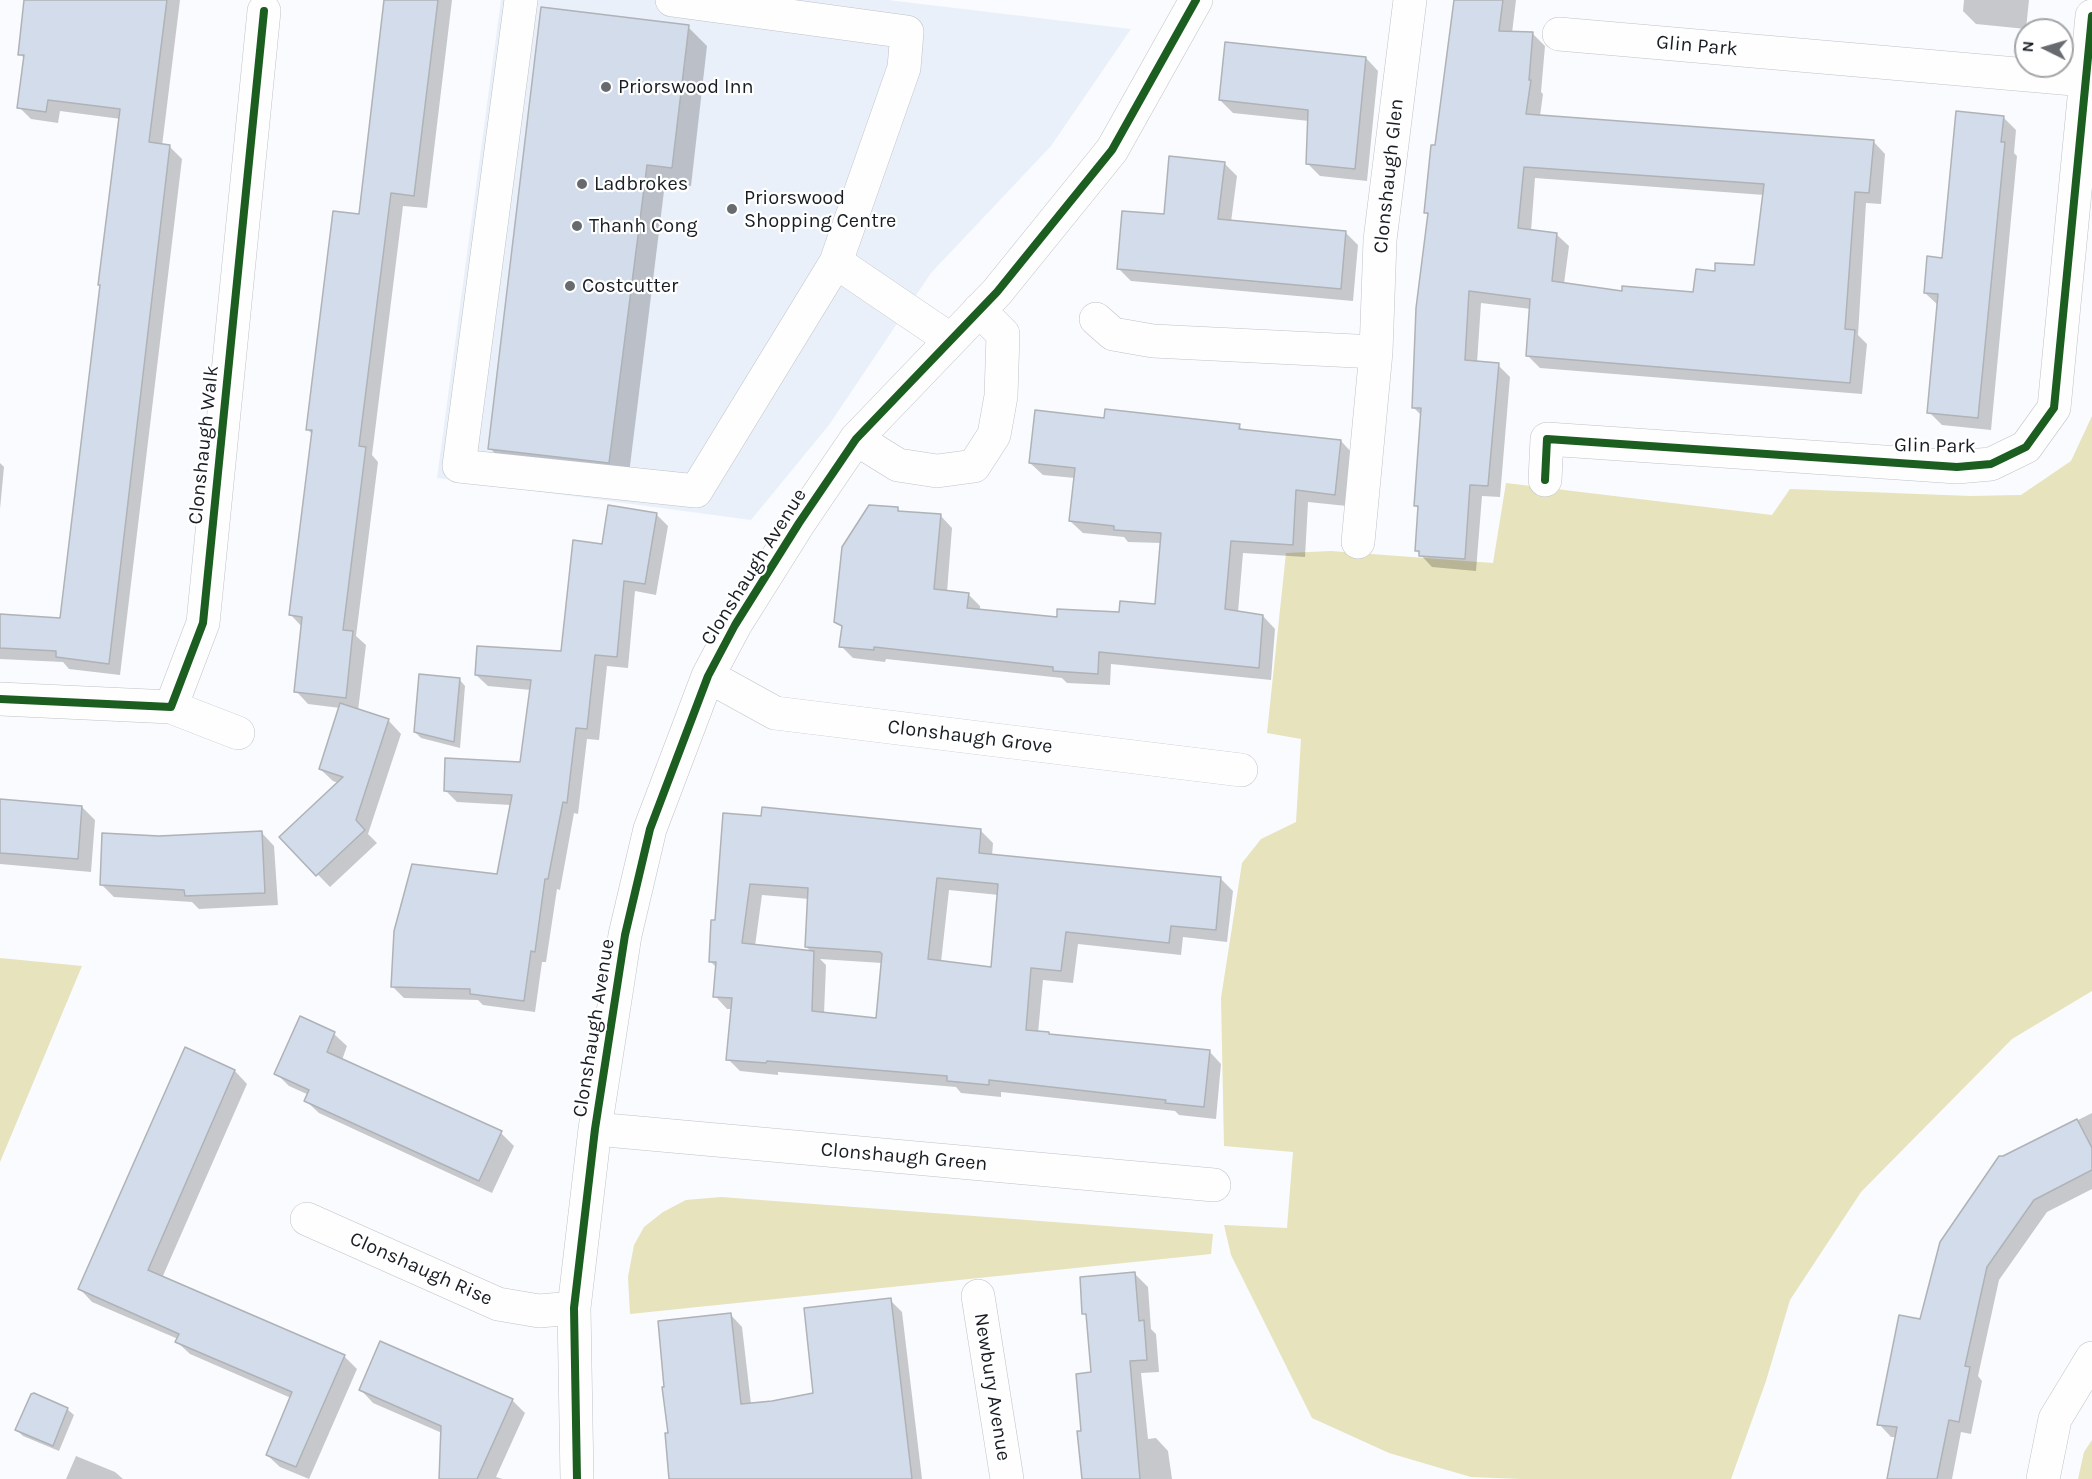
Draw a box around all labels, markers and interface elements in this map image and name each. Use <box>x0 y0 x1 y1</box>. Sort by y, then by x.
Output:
north arrow <box>2014 18 2074 78</box>
street label: Glin Park <box>1655 30 1739 62</box>
text: N <box>2018 40 2038 53</box>
place label: Priorswood Inn <box>618 75 754 99</box>
marker: Priorswood Inn <box>599 80 613 94</box>
street label: Clonshaugh Glen <box>1369 97 1409 255</box>
place label: Ladbrokes <box>594 172 688 196</box>
marker: Ladbrokes <box>575 177 589 191</box>
place label: Priorswood Shopping Centre <box>744 186 896 233</box>
marker: Priorswood Shopping Centre <box>725 202 739 216</box>
place label: Thanh Cong <box>589 214 698 238</box>
marker: Thanh Cong <box>570 219 584 233</box>
place label: Costcutter <box>582 274 678 298</box>
marker: Costcutter <box>563 279 577 293</box>
street label: Clonshaugh Walk <box>184 364 224 526</box>
street label: Glin Park <box>1894 433 1976 459</box>
street label: Clonshaugh Avenue <box>696 484 812 650</box>
street label: Clonshaugh Grove <box>886 715 1054 759</box>
street label: Clonshaugh Avenue <box>568 937 620 1119</box>
street label: Clonshaugh Green <box>820 1138 988 1176</box>
street label: Clonshaugh Rise <box>346 1227 496 1311</box>
street label: Newbury Avenue <box>968 1311 1016 1463</box>

